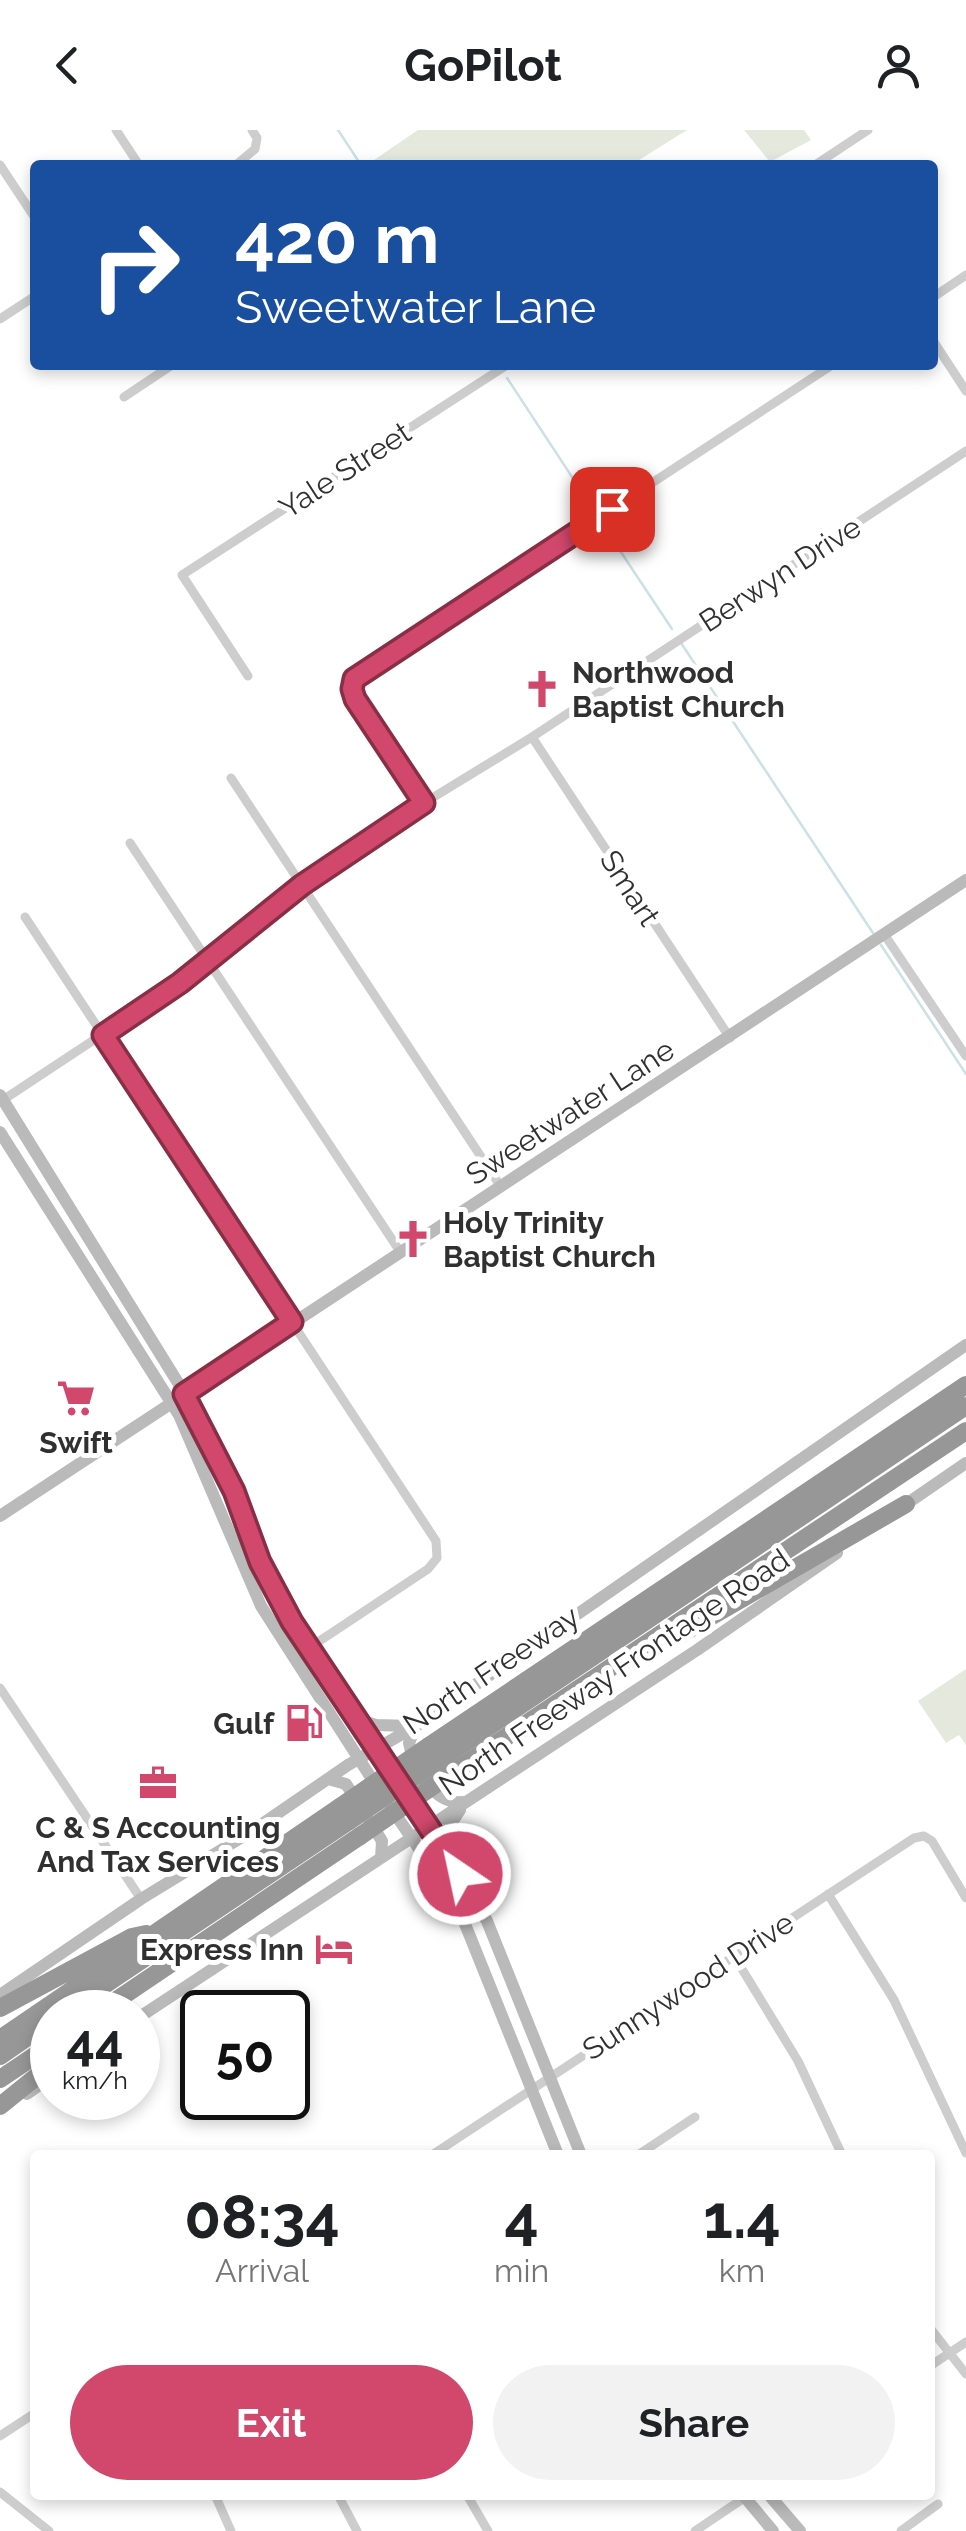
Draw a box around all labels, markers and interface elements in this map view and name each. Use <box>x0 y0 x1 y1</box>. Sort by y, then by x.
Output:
icon: back <box>40 38 95 93</box>
icon: person <box>871 38 926 93</box>
text: GoPilot <box>404 39 562 92</box>
text: 420 m <box>235 197 439 279</box>
icon: right <box>70 200 200 330</box>
text: Sweetwater Lane <box>235 281 596 334</box>
street label: Yale Street <box>273 415 417 525</box>
pin <box>570 467 655 552</box>
icon: arrive <box>585 482 640 537</box>
street label: Berwyn Drive <box>693 509 867 639</box>
place label: Northwood Baptist Church <box>572 655 785 724</box>
church icon: Northwood Baptist Church <box>521 668 563 710</box>
street label: Smart <box>593 844 667 932</box>
street label: Sweetwater Lane <box>460 1032 680 1192</box>
place label: Holy Trinity Baptist Church <box>443 1205 656 1274</box>
church icon: Holy Trinity Baptist Church <box>392 1218 434 1260</box>
supermarket icon: Swift <box>55 1377 97 1419</box>
place label: Swift <box>39 1425 113 1460</box>
street label: North Freeway Frontage Road <box>432 1542 796 1802</box>
street label: North Freeway <box>397 1598 585 1742</box>
fuel station icon: Gulf <box>283 1702 325 1744</box>
place label: Gulf <box>213 1706 275 1741</box>
office icon: C & S Accounting And Tax Services <box>137 1762 179 1804</box>
place label: C & S Accounting And Tax Services <box>35 1810 281 1879</box>
position arrow <box>408 1822 512 1926</box>
street label: Sunnywood Drive <box>576 1905 800 2067</box>
hotel icon: Express Inn <box>313 1928 355 1970</box>
place label: Express Inn <box>140 1932 304 1967</box>
speed limit sign: 50 <box>180 1990 310 2120</box>
text: 44 <box>66 2013 124 2072</box>
text: km/h <box>62 2065 128 2095</box>
text: 08:34 <box>184 2182 340 2252</box>
text: 4 <box>504 2182 539 2252</box>
text: 1.4 <box>703 2182 781 2252</box>
text: Arrival <box>215 2252 309 2289</box>
text: min <box>494 2252 549 2289</box>
text: km <box>719 2252 765 2289</box>
button: Exit <box>70 2365 473 2480</box>
button: Share <box>493 2365 895 2480</box>

